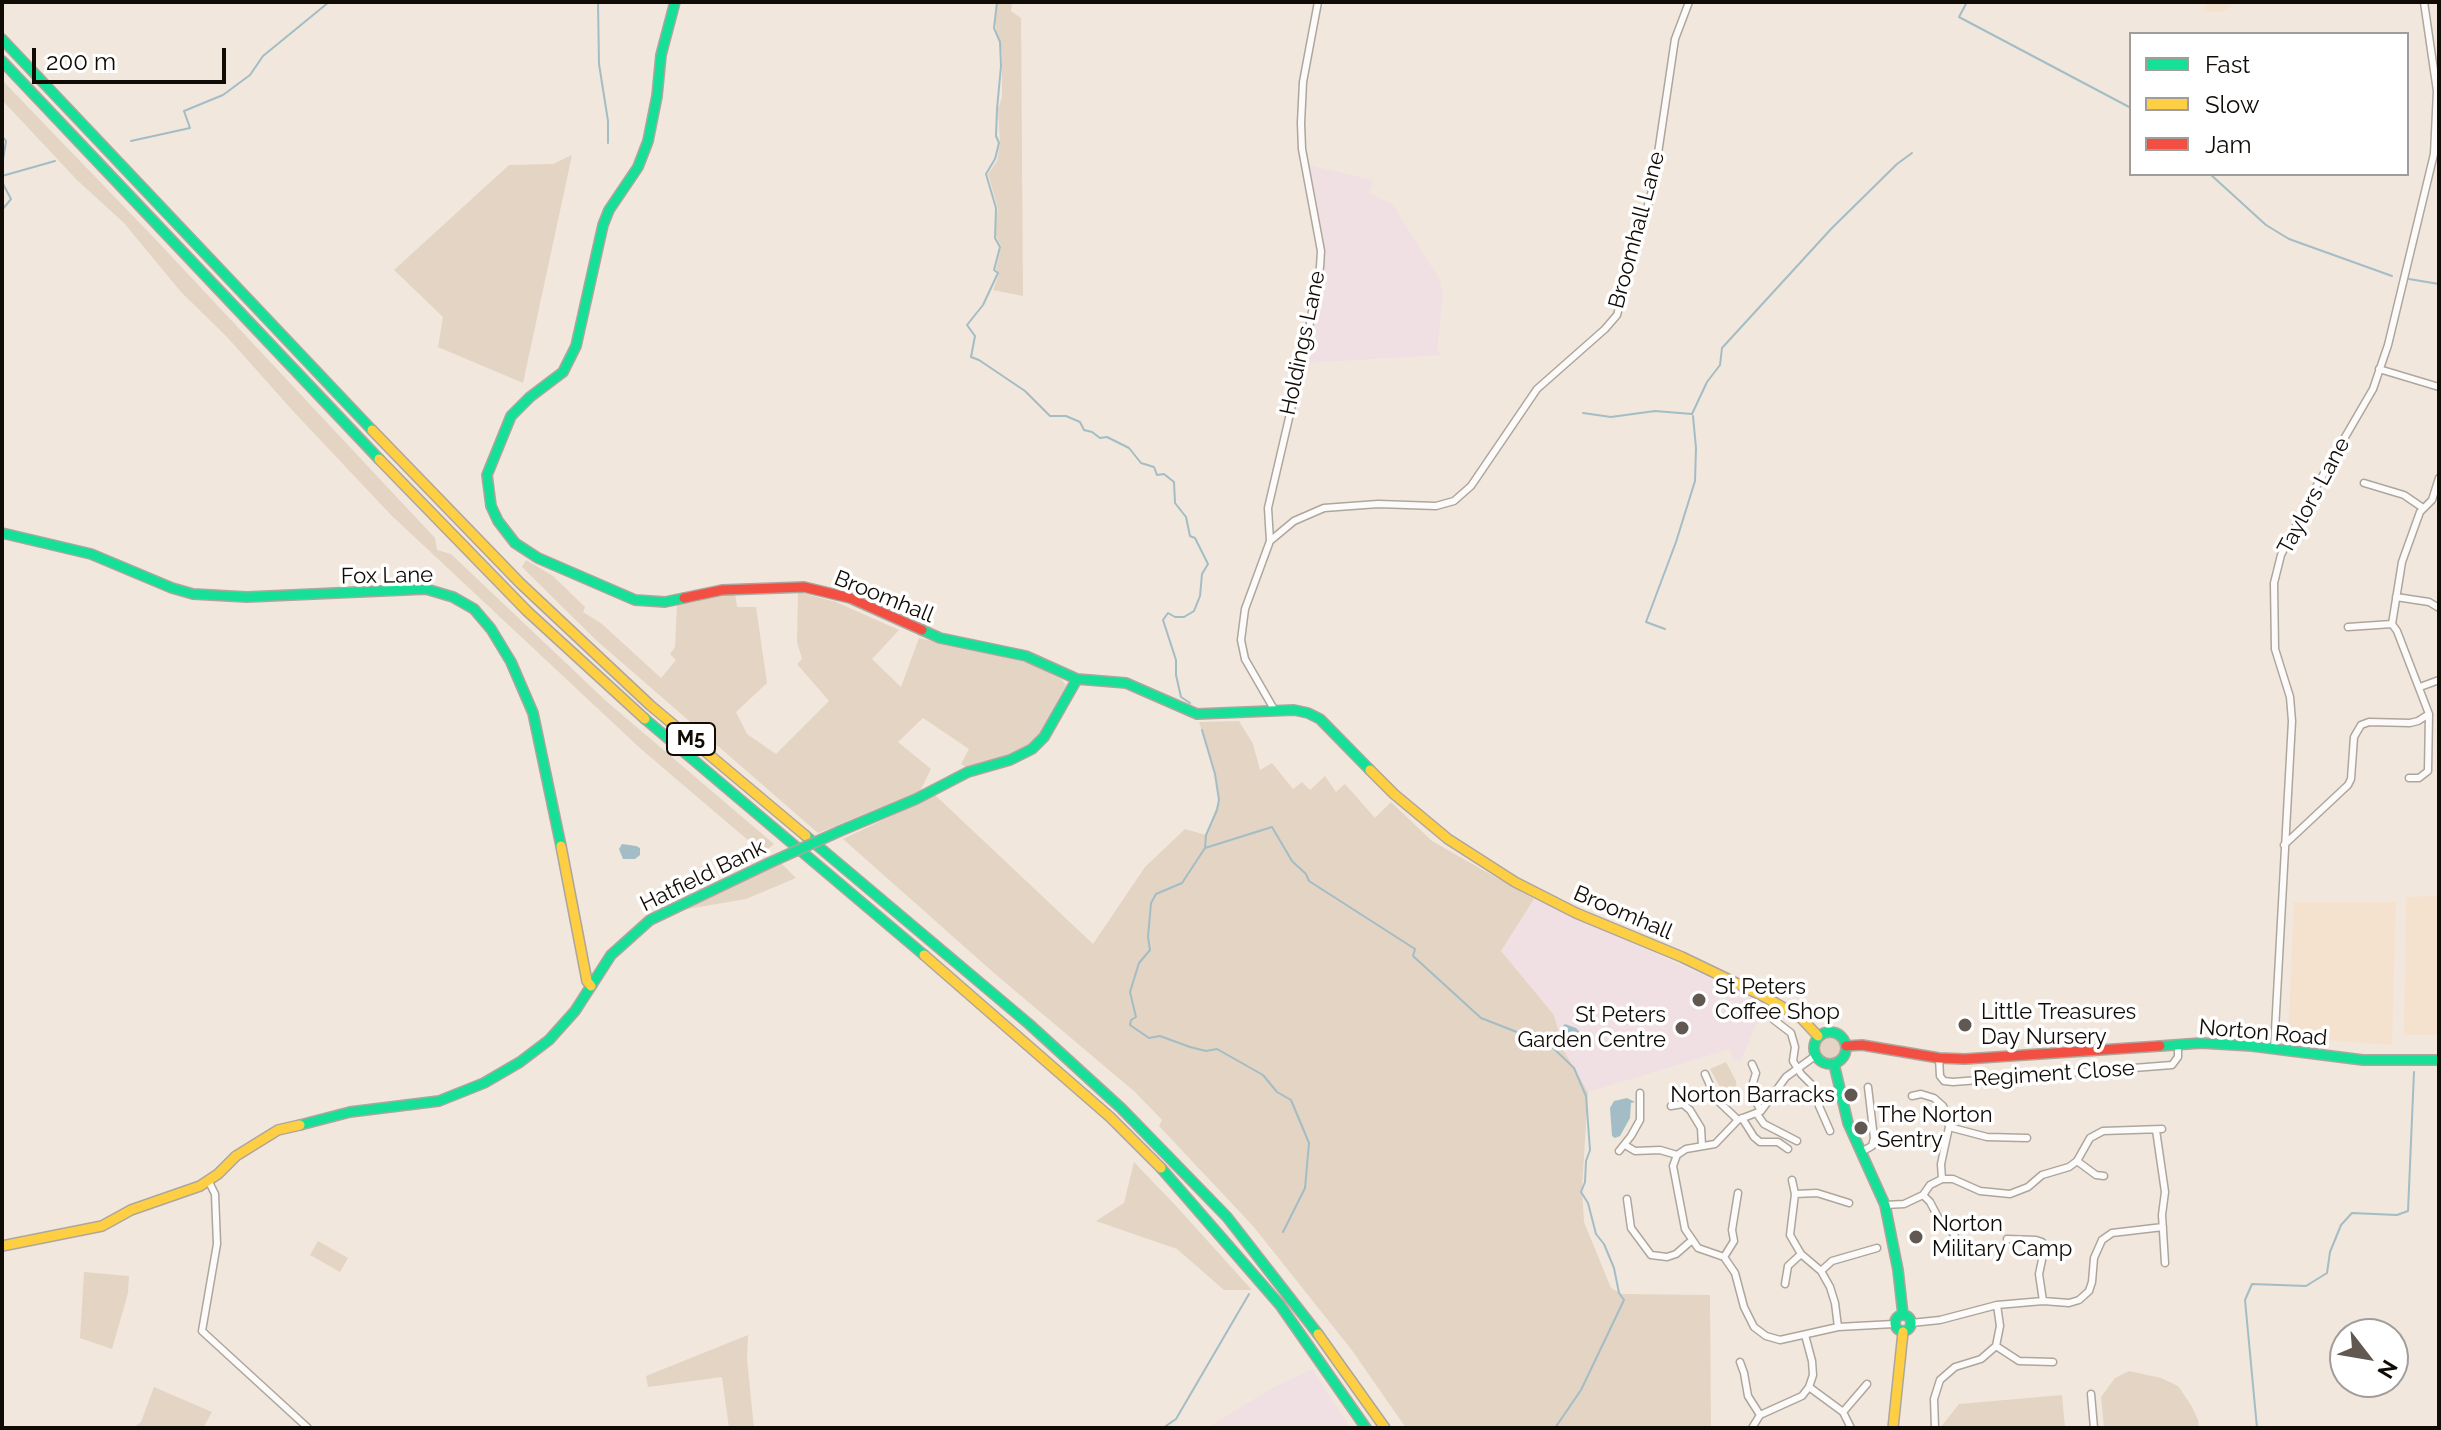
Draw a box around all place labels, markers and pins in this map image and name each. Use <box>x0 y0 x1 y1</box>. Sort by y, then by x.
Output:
place label: St Peters Coffee Shop <box>1715 974 1840 1026</box>
marker: St Peters Coffee Shop <box>1690 991 1708 1009</box>
place label: Little Treasures Day Nursery <box>1981 999 2136 1050</box>
place label: St Peters Garden Centre <box>1517 1002 1666 1054</box>
marker: Little Treasures Day Nursery <box>1956 1016 1974 1034</box>
marker: St Peters Garden Centre <box>1673 1019 1691 1037</box>
place label: Norton Barracks <box>1670 1082 1835 1108</box>
marker: Norton Barracks <box>1842 1086 1860 1104</box>
place label: The Norton Sentry <box>1877 1102 1992 1154</box>
marker: The Norton Sentry <box>1852 1119 1870 1137</box>
place label: Norton Military Camp <box>1932 1211 2072 1262</box>
marker: Norton Military Camp <box>1907 1228 1925 1246</box>

